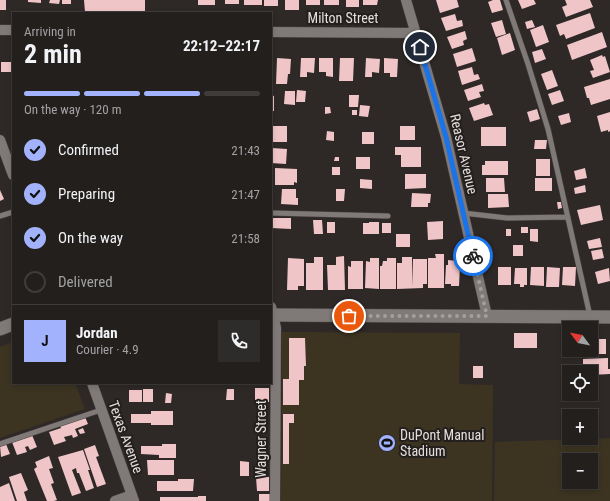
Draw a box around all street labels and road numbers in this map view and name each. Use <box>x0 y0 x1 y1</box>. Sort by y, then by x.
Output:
street label: Milton Street <box>308 10 378 26</box>
street label: Reasor Avenue <box>447 112 481 196</box>
street label: Texas Avenue <box>105 399 147 476</box>
street label: Wagner Street <box>253 400 269 478</box>

